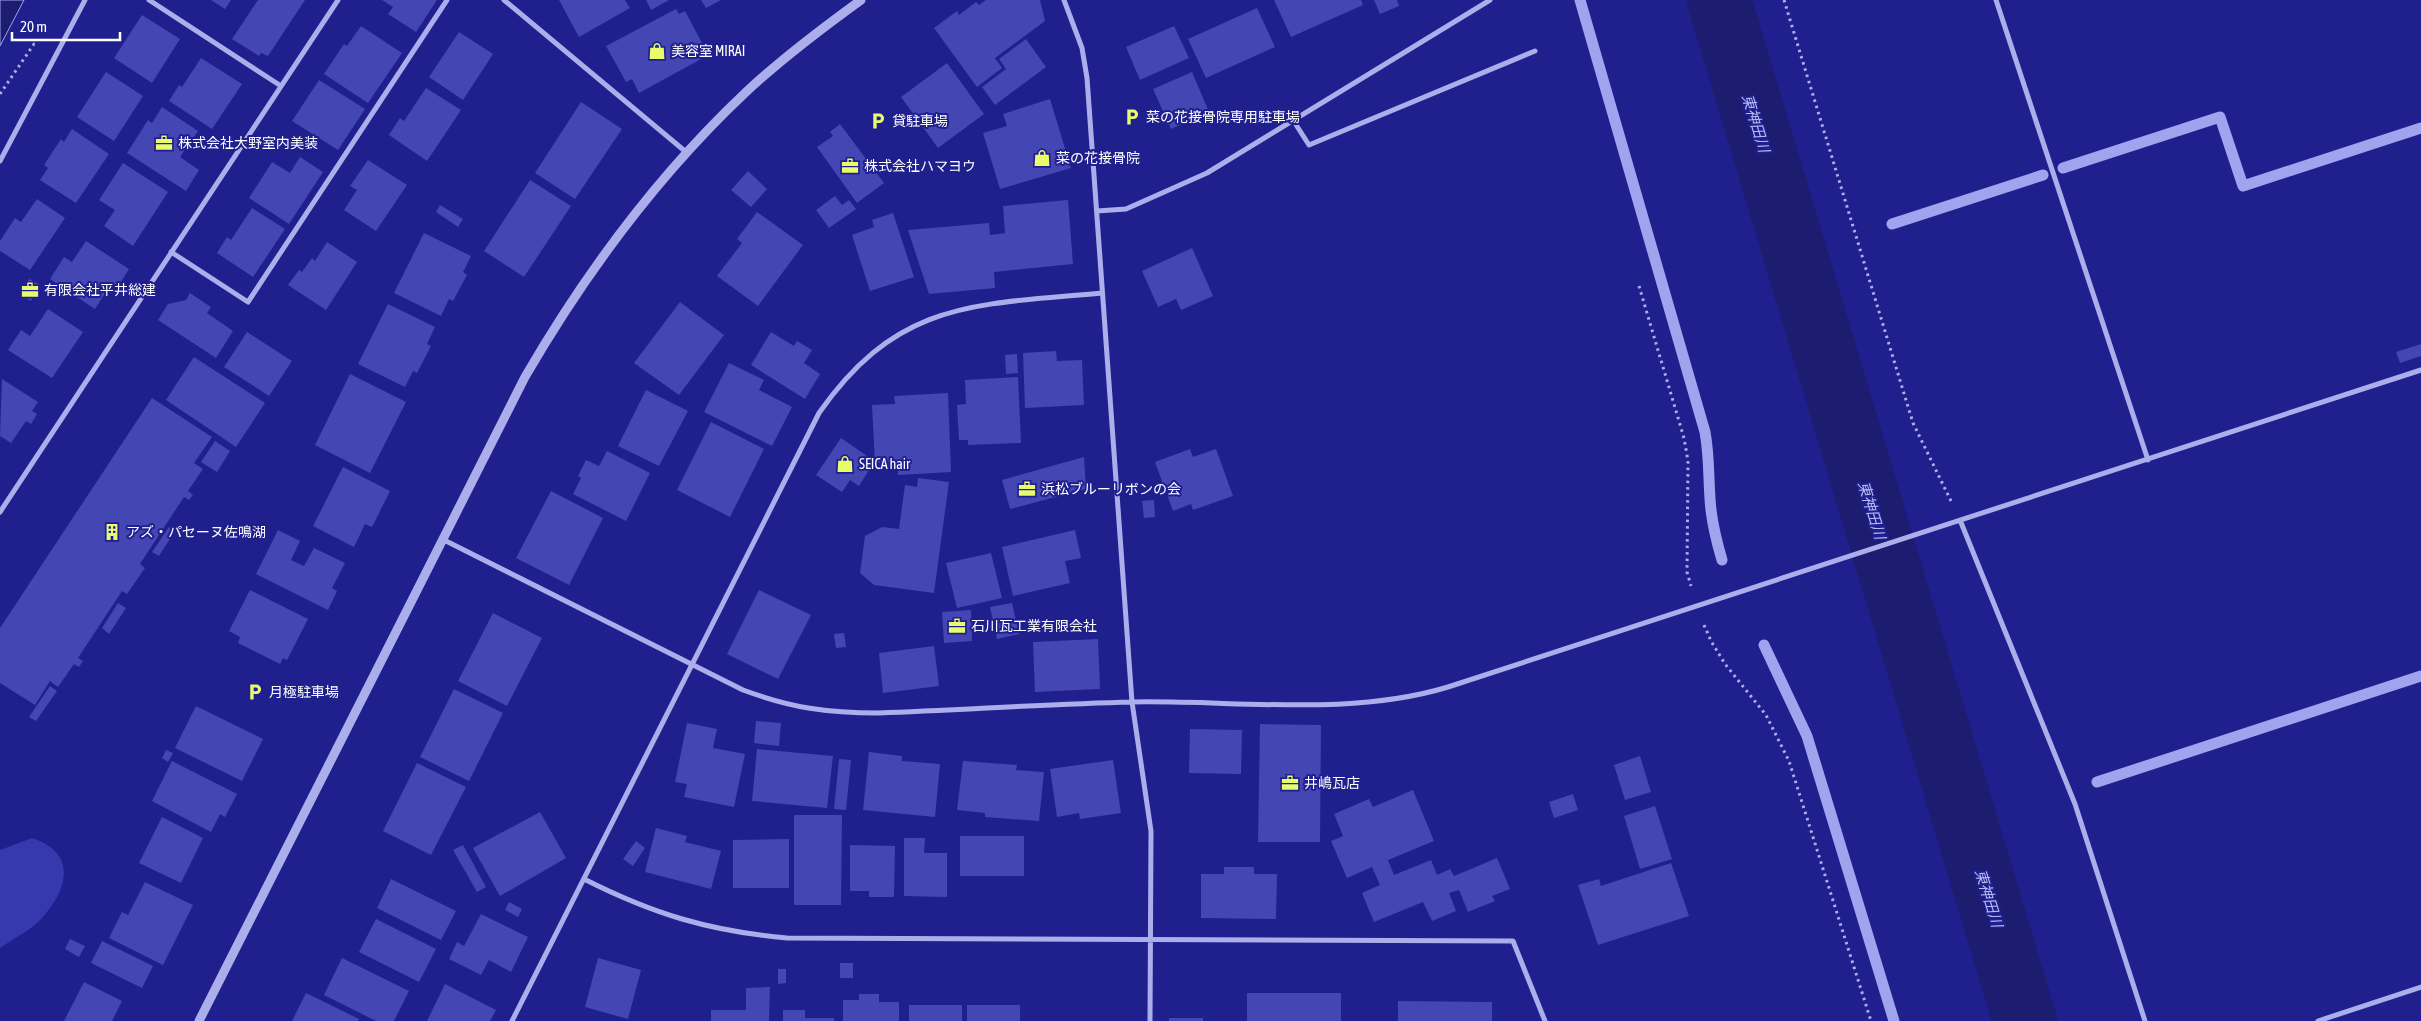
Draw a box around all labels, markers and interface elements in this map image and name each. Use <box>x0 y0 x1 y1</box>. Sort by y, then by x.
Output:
scale bar <box>12 10 120 42</box>
text: 20 m <box>20 18 47 35</box>
shop icon: 美容室 MIRAI <box>647 41 667 61</box>
place label: 美容室 MIRAI <box>671 43 745 59</box>
water label: 東神田川 <box>1739 92 1773 156</box>
parking icon: 菜の花接骨院専用駐車場 <box>1122 107 1142 127</box>
place label: 菜の花接骨院専用駐車場 <box>1146 109 1300 125</box>
parking icon: 貸駐車場 <box>868 111 888 131</box>
place label: 貸駐車場 <box>892 113 948 129</box>
office icon: 株式会社大野室内美装 <box>154 133 174 153</box>
place label: 株式会社大野室内美装 <box>178 135 318 151</box>
shop icon: 菜の花接骨院 <box>1032 148 1052 168</box>
place label: 菜の花接骨院 <box>1056 150 1140 166</box>
office icon: 株式会社ハマヨウ <box>840 156 860 176</box>
place label: 株式会社ハマヨウ <box>864 158 976 174</box>
office icon: 有限会社平井総建 <box>20 280 40 300</box>
place label: 有限会社平井総建 <box>44 282 156 298</box>
shop icon: SEICA hair <box>835 454 855 474</box>
place label: SEICA hair <box>859 456 911 472</box>
office icon: 浜松ブルーリボンの会 <box>1017 479 1037 499</box>
water label: 東神田川 <box>1855 479 1889 543</box>
place label: 浜松ブルーリボンの会 <box>1041 481 1181 497</box>
building icon: アズ・パセーヌ佐鳴湖 <box>102 522 122 542</box>
place label: アズ・パセーヌ佐鳴湖 <box>126 524 266 540</box>
office icon: 石川瓦工業有限会社 <box>947 616 967 636</box>
place label: 石川瓦工業有限会社 <box>971 618 1097 634</box>
parking icon: 月極駐車場 <box>245 682 265 702</box>
place label: 月極駐車場 <box>269 684 339 700</box>
office icon: 井嶋瓦店 <box>1280 773 1300 793</box>
place label: 井嶋瓦店 <box>1304 775 1360 791</box>
water label: 東神田川 <box>1972 867 2006 931</box>

